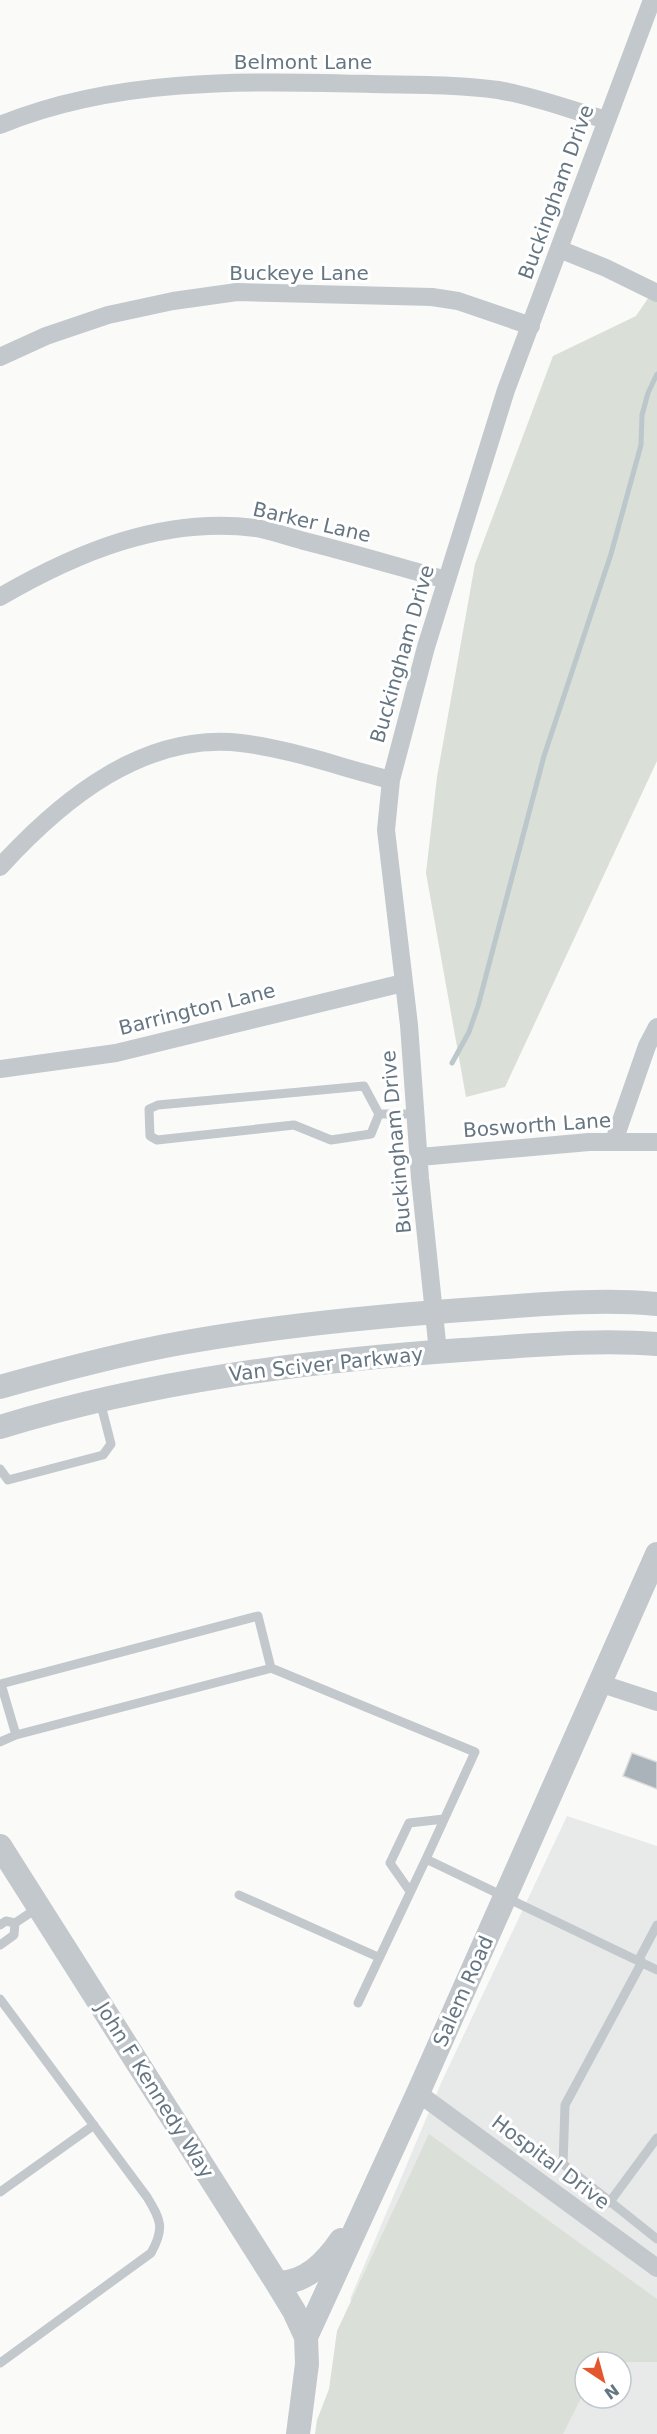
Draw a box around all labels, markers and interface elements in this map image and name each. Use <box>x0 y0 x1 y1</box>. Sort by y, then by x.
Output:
street label: Belmont Lane <box>234 50 372 74</box>
street label: Buckingham Drive <box>513 101 599 283</box>
street label: Buckeye Lane <box>229 261 369 285</box>
street label: Barker Lane <box>251 497 373 547</box>
street label: Buckingham Drive <box>365 562 439 746</box>
street label: Barrington Lane <box>116 978 278 1040</box>
street label: Buckingham Drive <box>376 1049 416 1235</box>
street label: Bosworth Lane <box>462 1108 612 1142</box>
street label: Van Sciver Parkway <box>228 1342 424 1386</box>
street label: Salem Road <box>428 1932 498 2050</box>
street label: John F Kennedy Way <box>90 1996 219 2183</box>
street label: Hospital Drive <box>487 2110 615 2214</box>
north arrow <box>573 2350 633 2410</box>
text: N <box>601 2380 623 2403</box>

